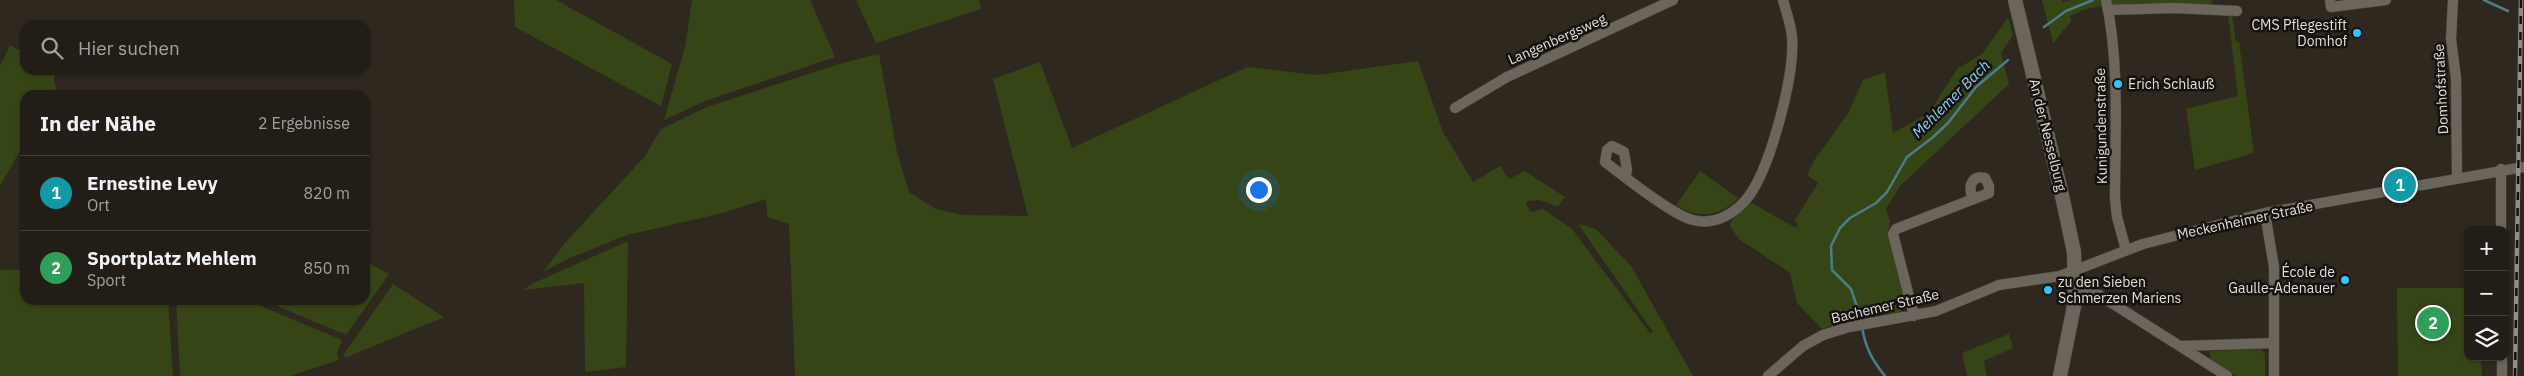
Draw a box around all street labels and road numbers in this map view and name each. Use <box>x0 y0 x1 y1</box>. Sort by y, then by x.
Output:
street label: Langenbergsweg <box>1505 9 1610 69</box>
street label: Domhofstraße <box>2430 43 2452 135</box>
street label: Kunigundenstraße <box>2091 68 2111 184</box>
street label: An der Nesselburg <box>2025 77 2071 194</box>
street label: Meckenheimer Straße <box>2175 197 2315 243</box>
street label: Bachemer Straße <box>1829 285 1941 327</box>

